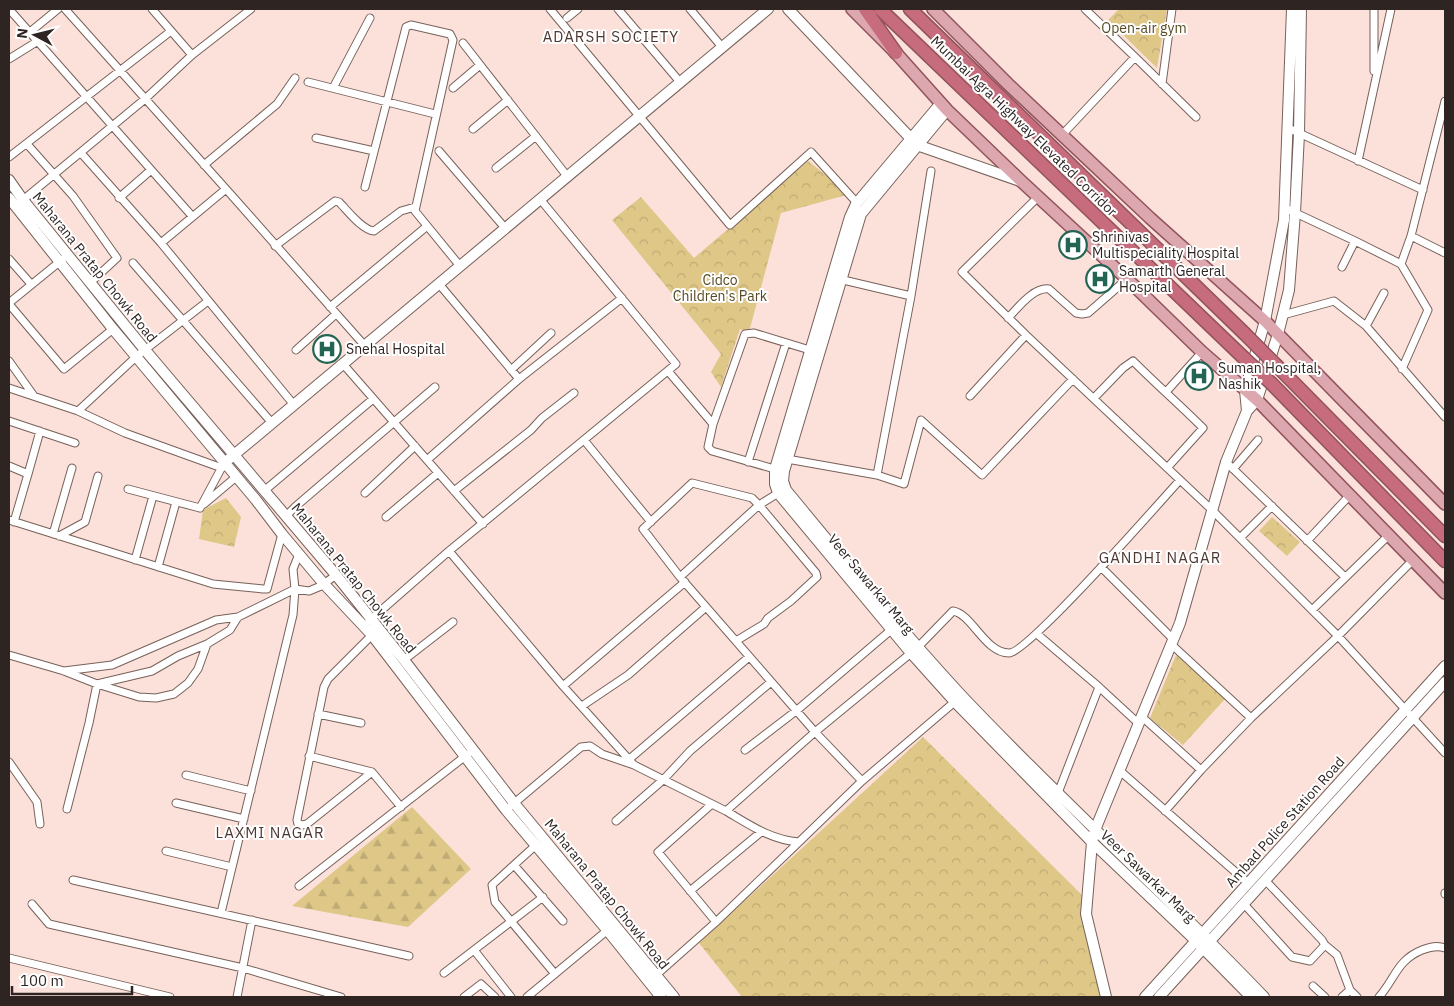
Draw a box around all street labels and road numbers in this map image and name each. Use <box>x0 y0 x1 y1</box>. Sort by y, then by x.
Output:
street label: Mumbai Agra Highway Elevated Corridor <box>927 32 1121 220</box>
street label: Maharana Pratap Chowk Road <box>29 188 161 346</box>
street label: Maharana Pratap Chowk Road <box>288 499 420 657</box>
street label: Veer Sawarkar Marg <box>824 530 918 638</box>
street label: Ambad Police Station Road <box>1222 753 1348 891</box>
street label: Maharana Pratap Chowk Road <box>541 815 673 973</box>
street label: Veer Sawarkar Marg <box>1097 826 1200 926</box>

